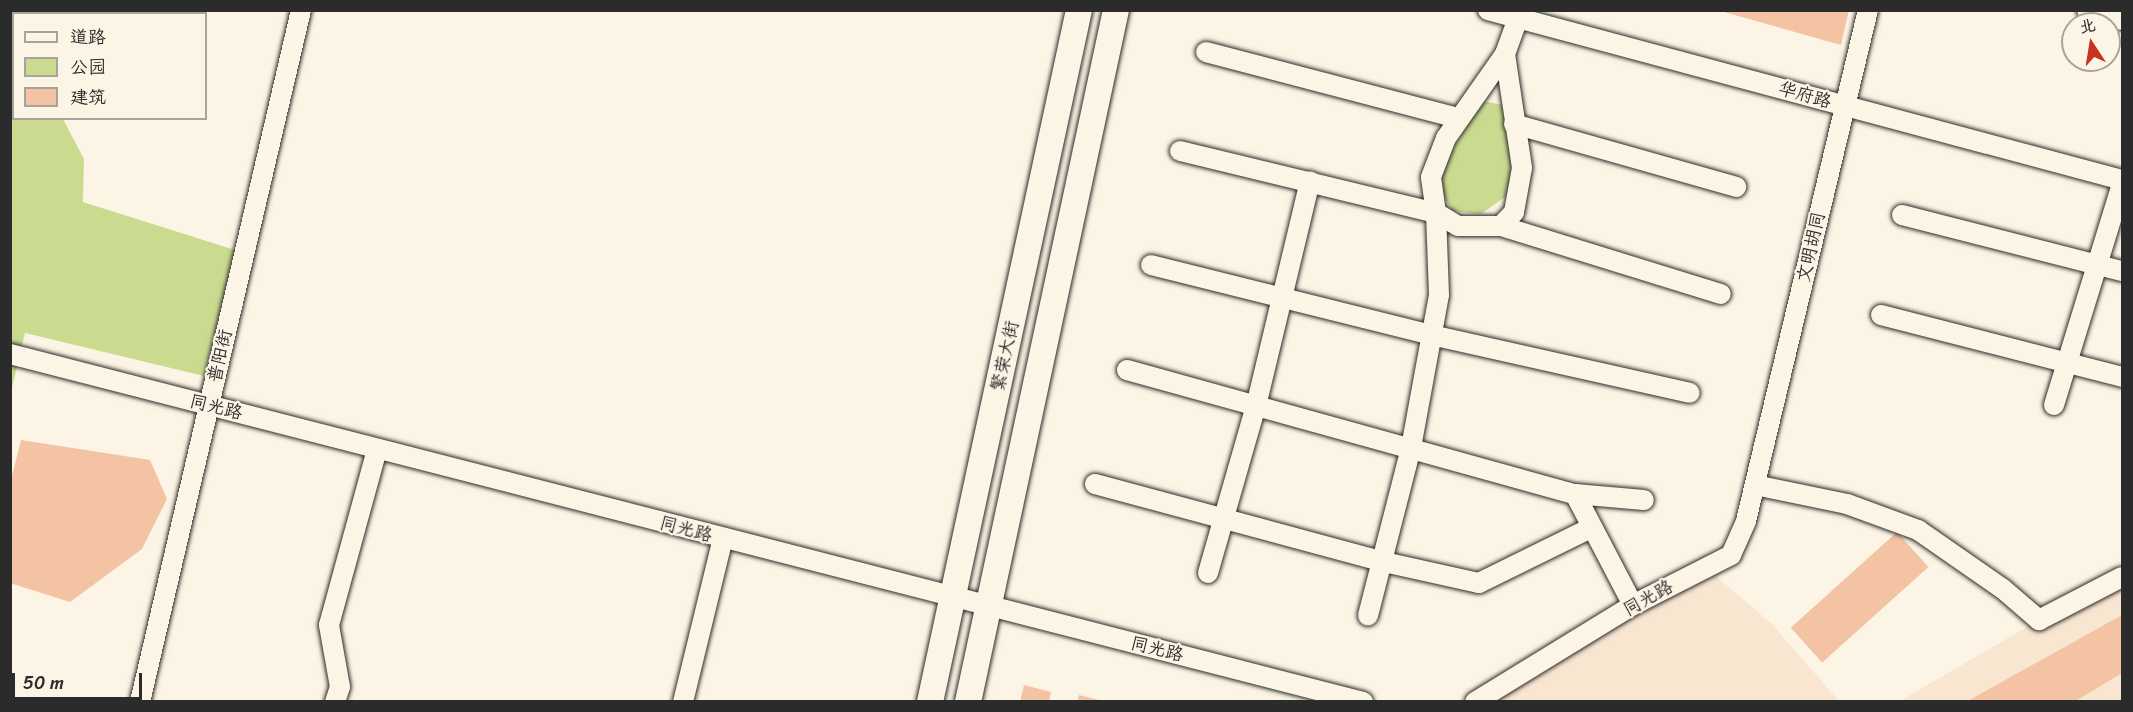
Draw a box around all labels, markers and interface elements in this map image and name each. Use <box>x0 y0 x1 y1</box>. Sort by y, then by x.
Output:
text: 北 <box>2077 10 2098 42</box>
legend <box>12 12 207 120</box>
north arrow <box>2061 12 2121 72</box>
text: 道路 <box>70 21 106 53</box>
text: 公园 <box>70 51 106 83</box>
street label: 华府路 <box>1776 77 1834 113</box>
text: 建筑 <box>70 81 106 113</box>
street label: 文明胡同 <box>1792 209 1830 285</box>
street label: 繁荣大街 <box>987 319 1023 393</box>
street label: 普阳街 <box>203 327 237 385</box>
street label: 同光路 <box>187 390 245 424</box>
street label: 同光路 <box>657 512 715 546</box>
street label: 同光路 <box>1619 575 1677 621</box>
street label: 同光路 <box>1128 632 1186 666</box>
scale bar <box>15 661 146 699</box>
text: 50 m <box>23 667 64 699</box>

